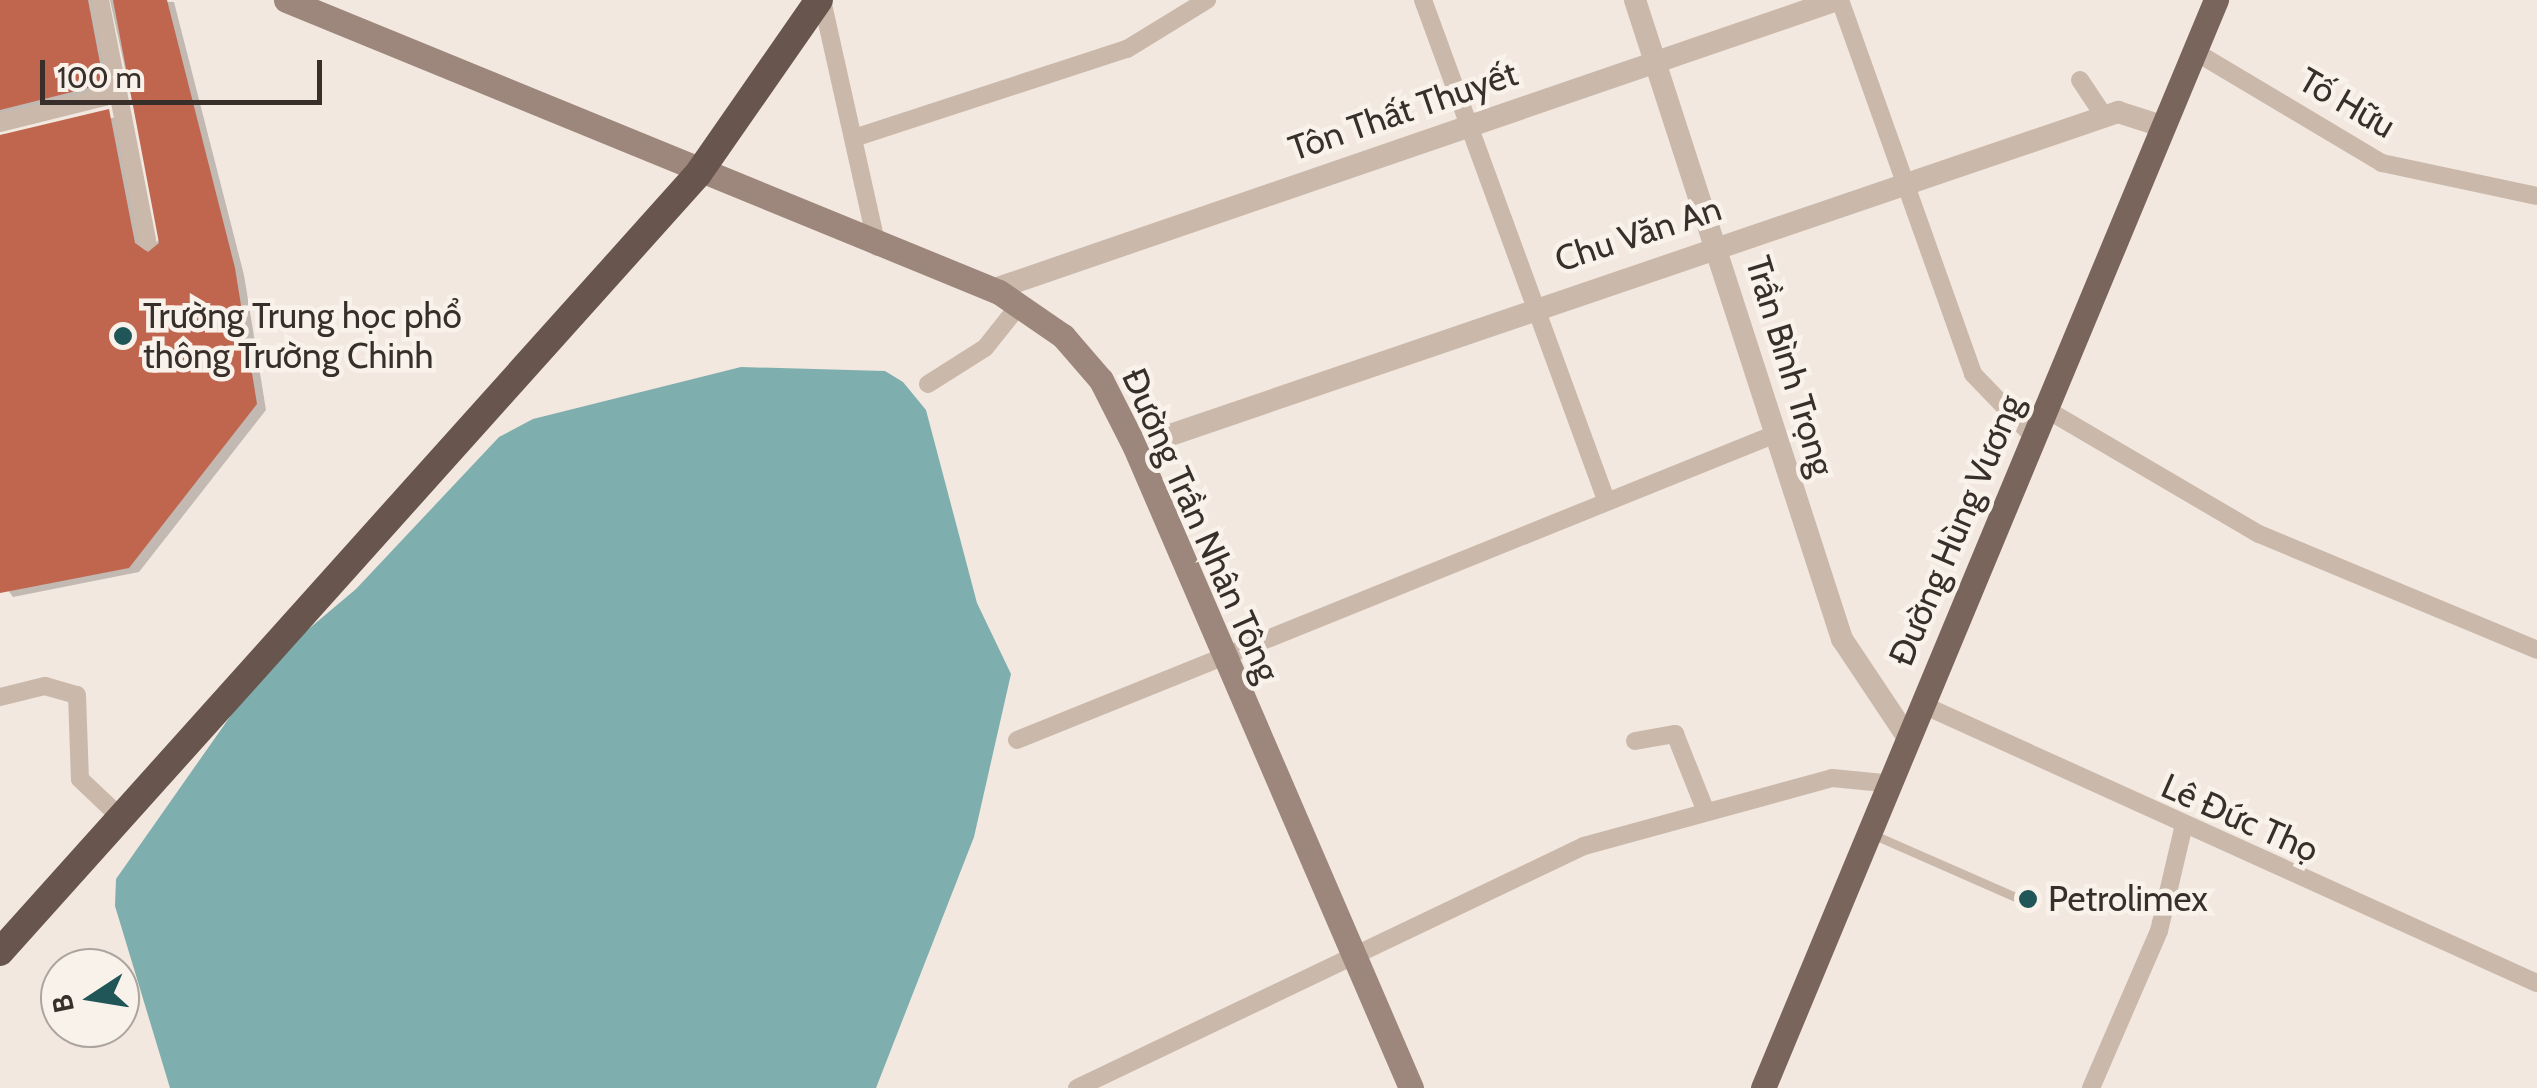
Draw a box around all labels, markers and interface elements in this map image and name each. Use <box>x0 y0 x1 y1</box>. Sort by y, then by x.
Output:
scale bar <box>45 40 328 102</box>
street label: Tôn Thất Thuyết <box>1283 52 1523 170</box>
text: 100 m <box>57 59 142 96</box>
street label: Tố Hữu <box>2291 59 2403 147</box>
street label: Chu Văn An <box>1550 187 1726 281</box>
street label: Trần Bình Trọng <box>1737 251 1843 481</box>
place label: Trường Trung học phổ thông Trường Chinh <box>143 295 462 377</box>
marker: Trường Trung học phổ thông Trường Chinh <box>112 325 134 347</box>
street label: Đường Trần Nhân Tông <box>1113 362 1289 688</box>
street label: Đường Hùng Vương <box>1880 388 2032 672</box>
street label: Lê Đức Thọ <box>2155 765 2325 871</box>
place label: Petrolimex <box>2048 878 2208 920</box>
marker: Petrolimex <box>2017 888 2039 910</box>
north arrow <box>40 948 140 1048</box>
text: B <box>44 992 81 1016</box>

